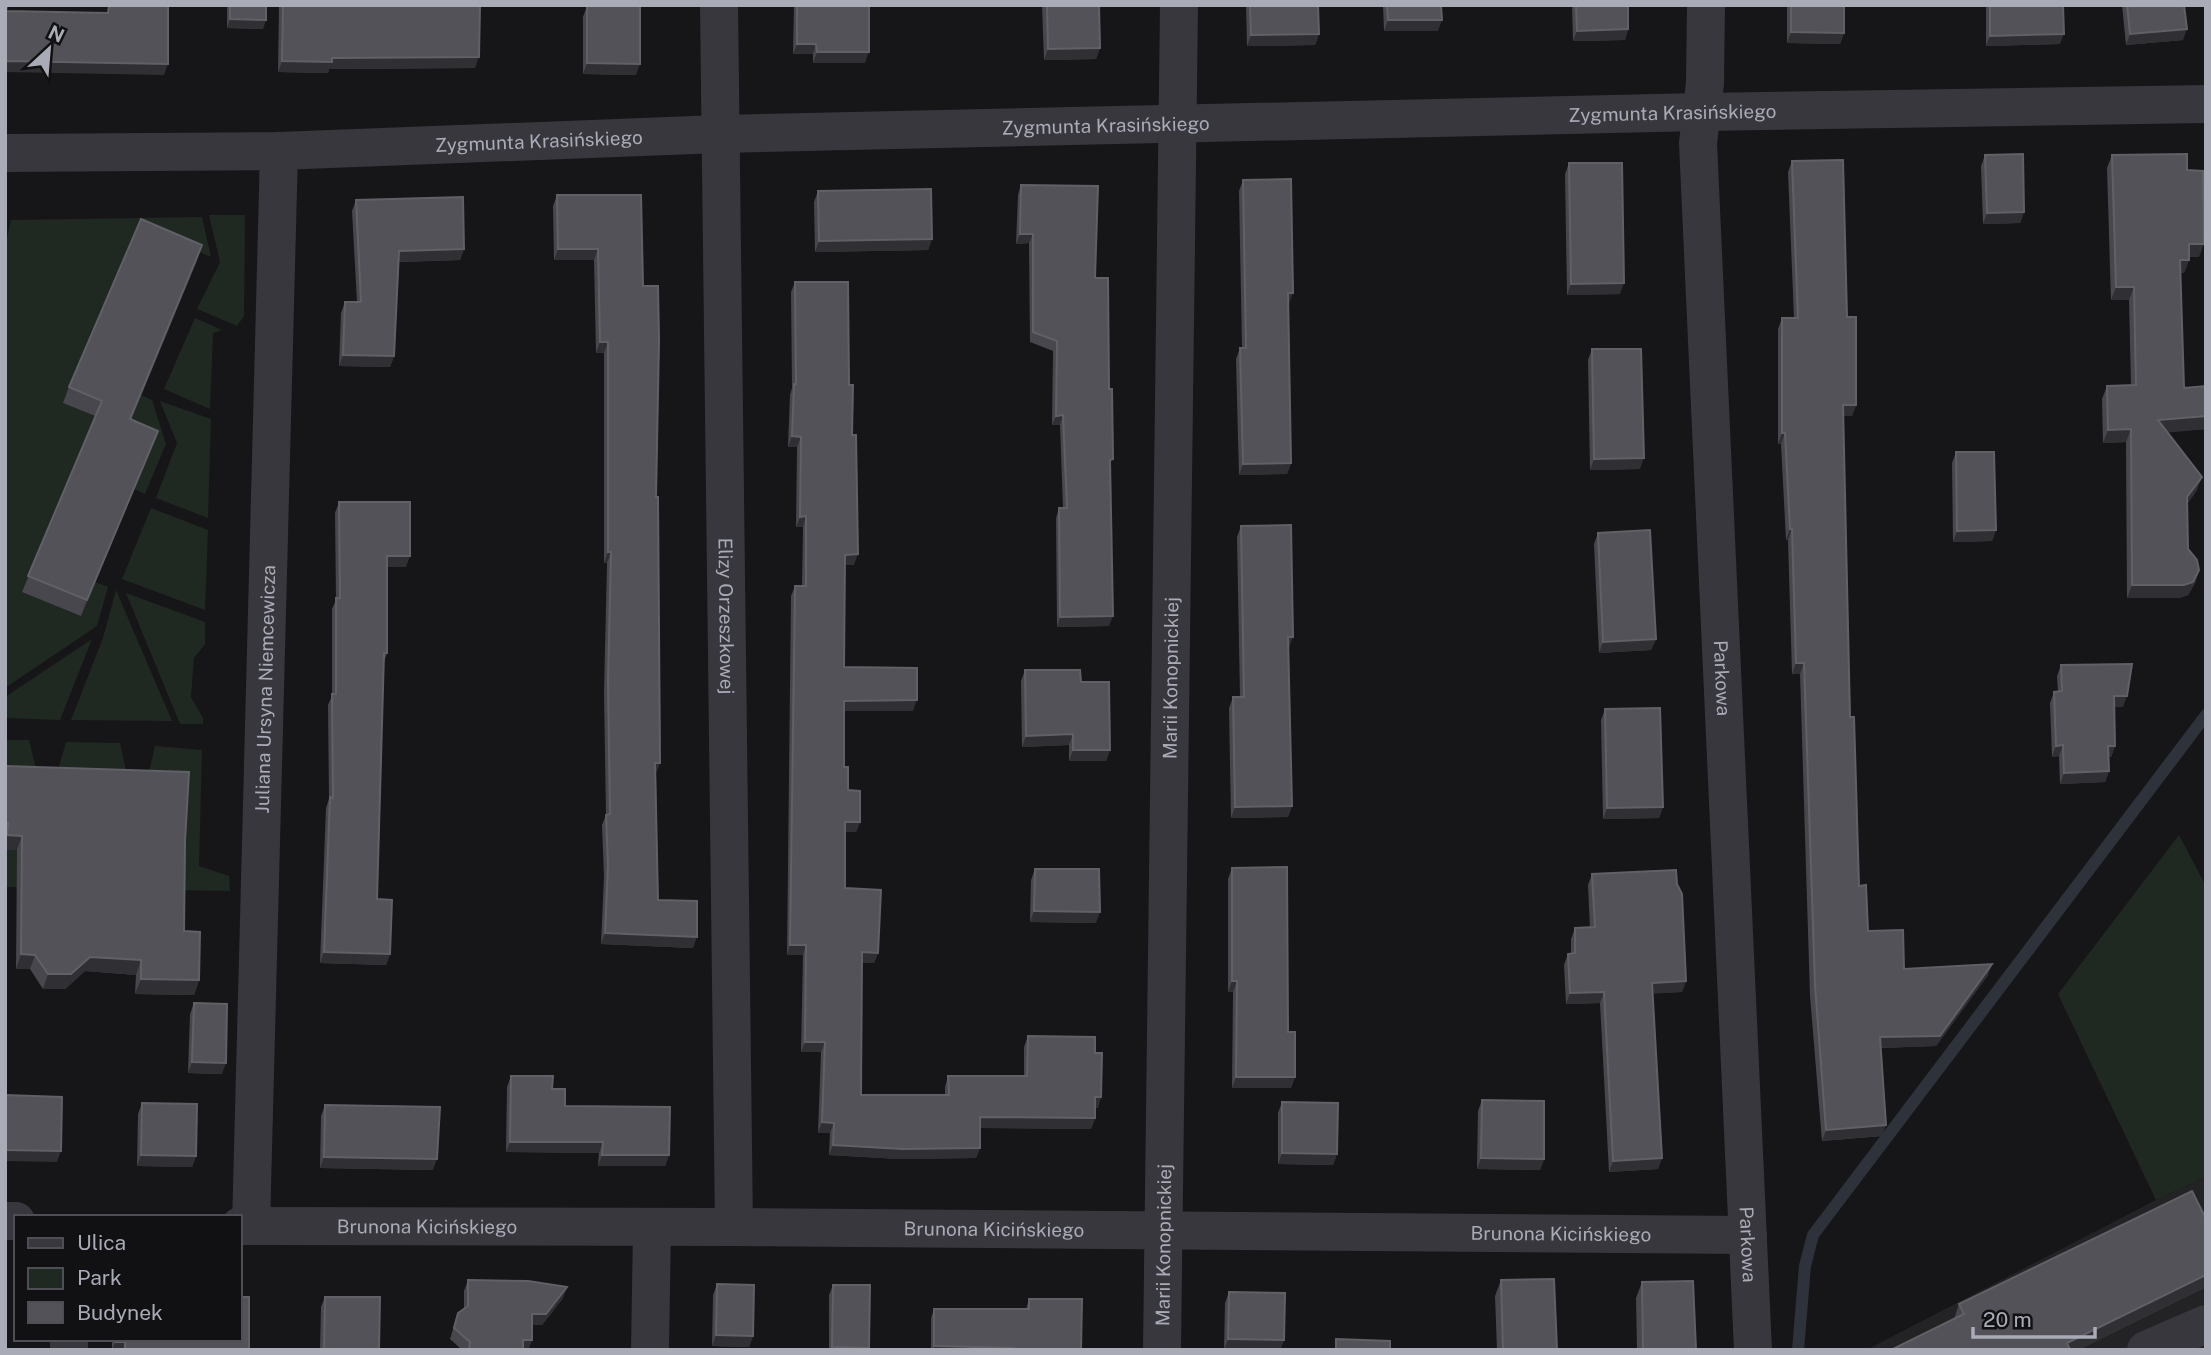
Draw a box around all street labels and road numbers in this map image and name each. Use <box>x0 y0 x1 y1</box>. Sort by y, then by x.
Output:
street label: Zygmunta Krasińskiego <box>1568 100 1777 126</box>
street label: Zygmunta Krasińskiego <box>1001 112 1210 139</box>
street label: Zygmunta Krasińskiego <box>434 126 643 156</box>
street label: Elizy Orzeszkowej <box>715 537 738 694</box>
street label: Juliana Ursyna Niemcewicza <box>251 565 279 814</box>
street label: Marii Konopnickiej <box>1158 597 1183 759</box>
street label: Parkowa <box>1710 640 1735 716</box>
street label: Marii Konopnickiej <box>1151 1164 1175 1326</box>
street label: Parkowa <box>1735 1206 1761 1283</box>
street label: Brunona Kicińskiego <box>337 1215 517 1238</box>
street label: Brunona Kicińskiego <box>904 1217 1084 1241</box>
street label: Brunona Kicińskiego <box>1471 1222 1651 1245</box>

